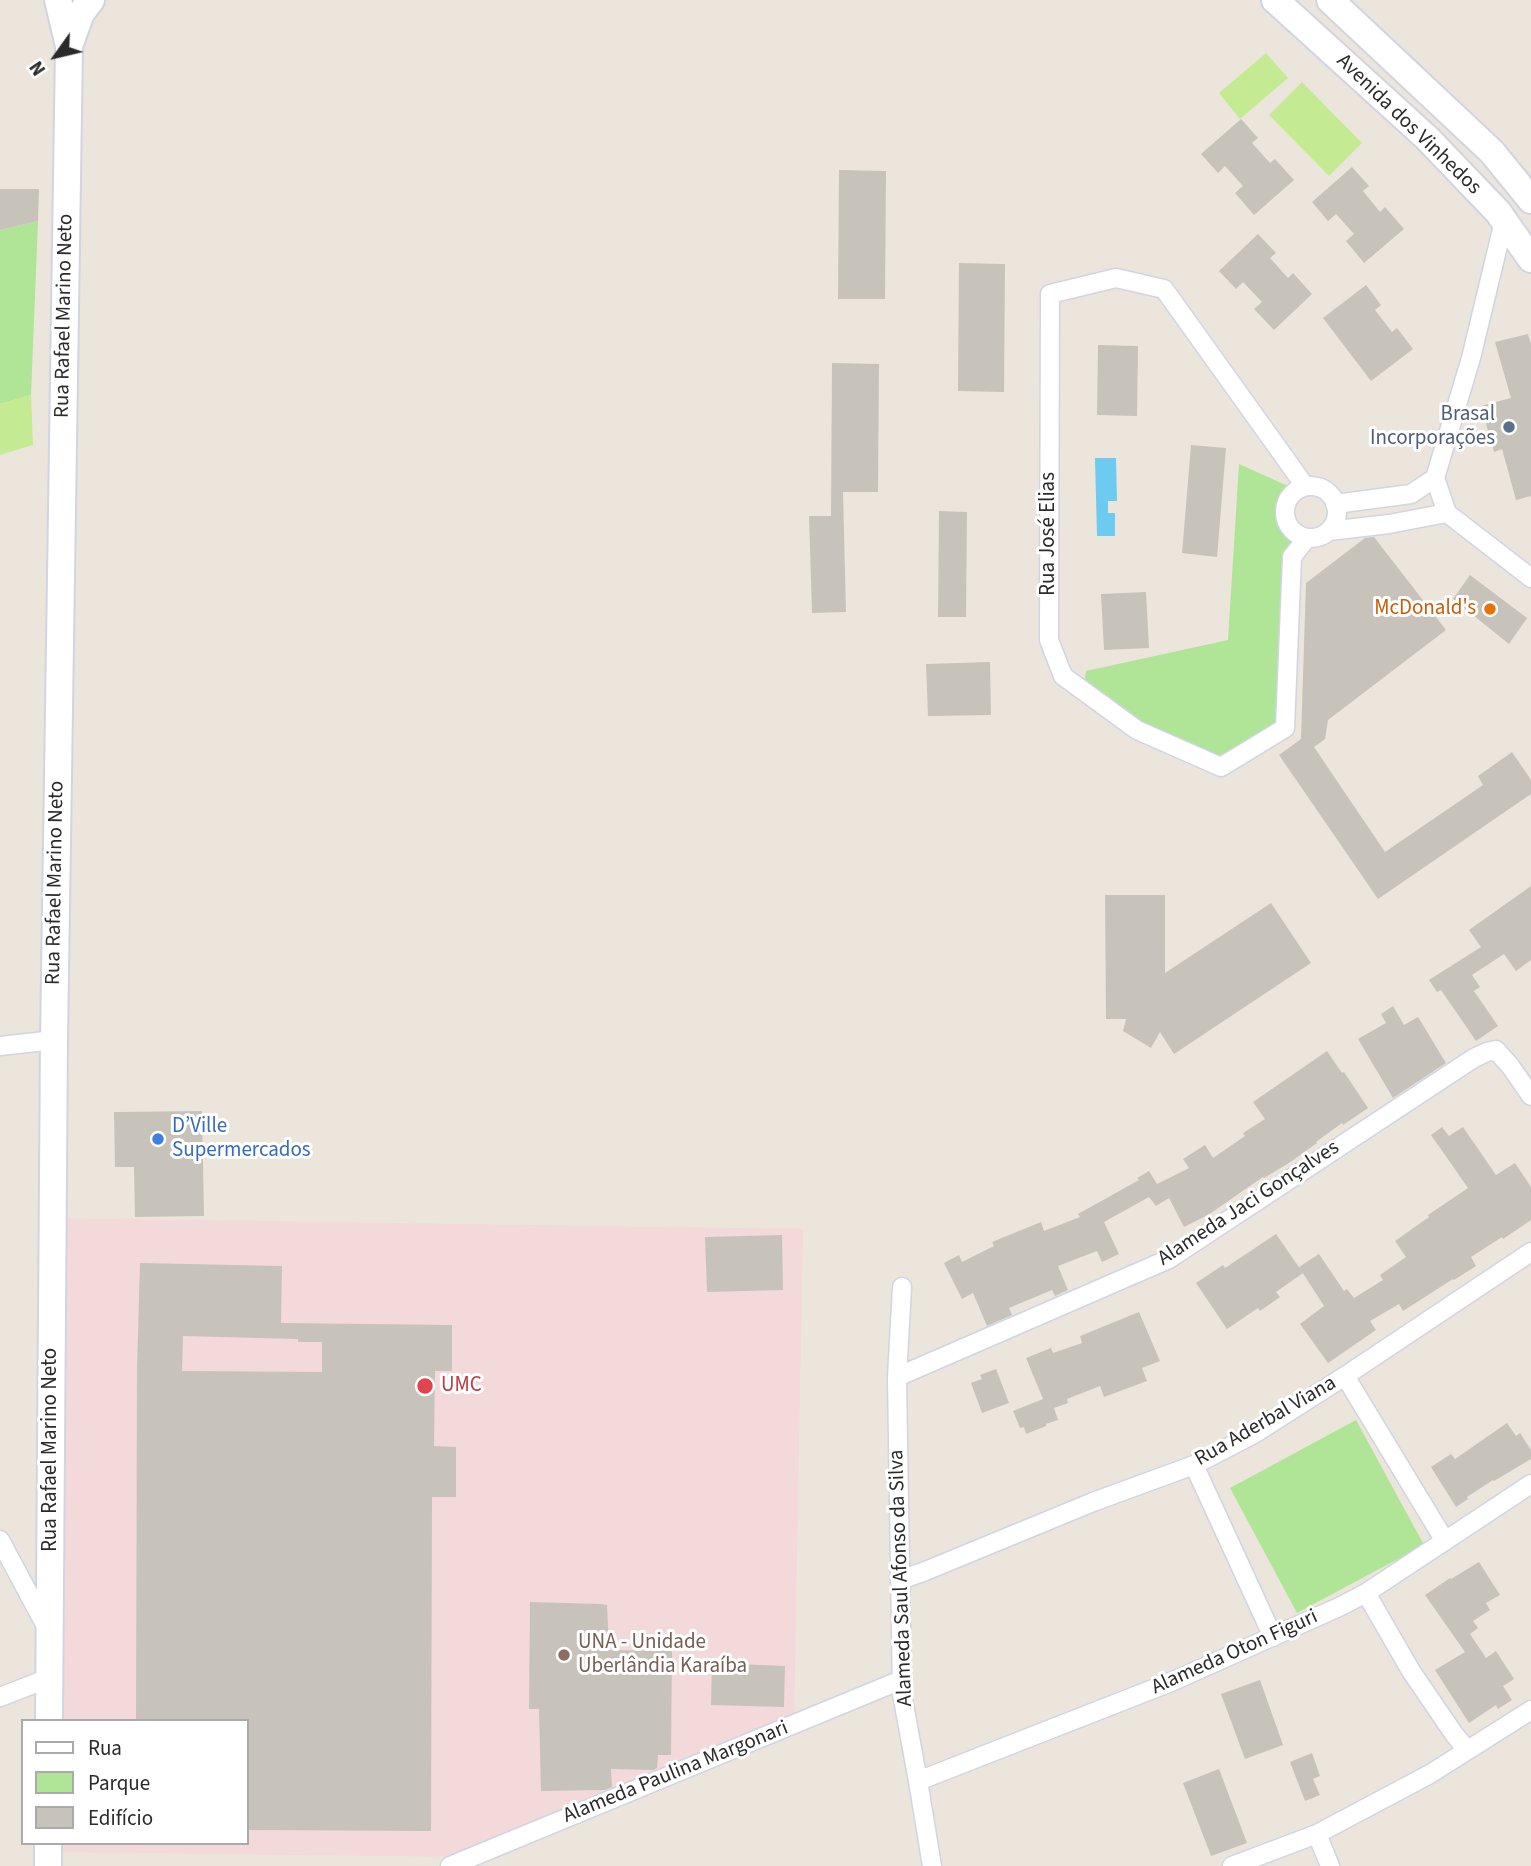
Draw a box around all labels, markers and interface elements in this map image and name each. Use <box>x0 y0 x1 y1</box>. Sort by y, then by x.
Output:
north arrow <box>21 21 91 91</box>
street label: Avenida dos Vinhedos <box>1330 49 1486 201</box>
text: N <box>23 55 53 81</box>
street label: Rua Rafael Marino Neto <box>51 214 79 418</box>
place label: Brasal Incorporações <box>1370 402 1495 452</box>
marker: Brasal Incorporações <box>1501 419 1517 435</box>
street label: Rua José Elias <box>1036 472 1062 596</box>
place label: McDonald's <box>1374 596 1476 622</box>
marker: McDonald's <box>1482 601 1498 617</box>
street label: Rua Rafael Marino Neto <box>42 781 70 985</box>
place label: D’Ville Supermercados <box>172 1114 311 1164</box>
marker: D’Ville Supermercados <box>150 1131 166 1147</box>
street label: Alameda Jaci Gonçalves <box>1154 1136 1344 1272</box>
street label: Rua Rafael Marino Neto <box>38 1348 64 1552</box>
street label: Rua Aderbal Viana <box>1191 1371 1341 1473</box>
place label: UMC <box>441 1373 482 1399</box>
marker: UMC <box>415 1376 435 1396</box>
street label: Alameda Saul Afonso da Silva <box>885 1449 919 1707</box>
street label: Alameda Oton Figuri <box>1148 1605 1322 1701</box>
place label: UNA - Unidade Uberlândia Karaíba <box>578 1630 747 1680</box>
marker: UNA - Unidade Uberlândia Karaíba <box>556 1647 572 1663</box>
street label: Alameda Paulina Margonari <box>560 1716 792 1830</box>
legend <box>21 1719 248 1845</box>
text: Rua <box>88 1733 122 1763</box>
text: Parque <box>88 1768 150 1798</box>
text: Edifício <box>88 1803 153 1833</box>

